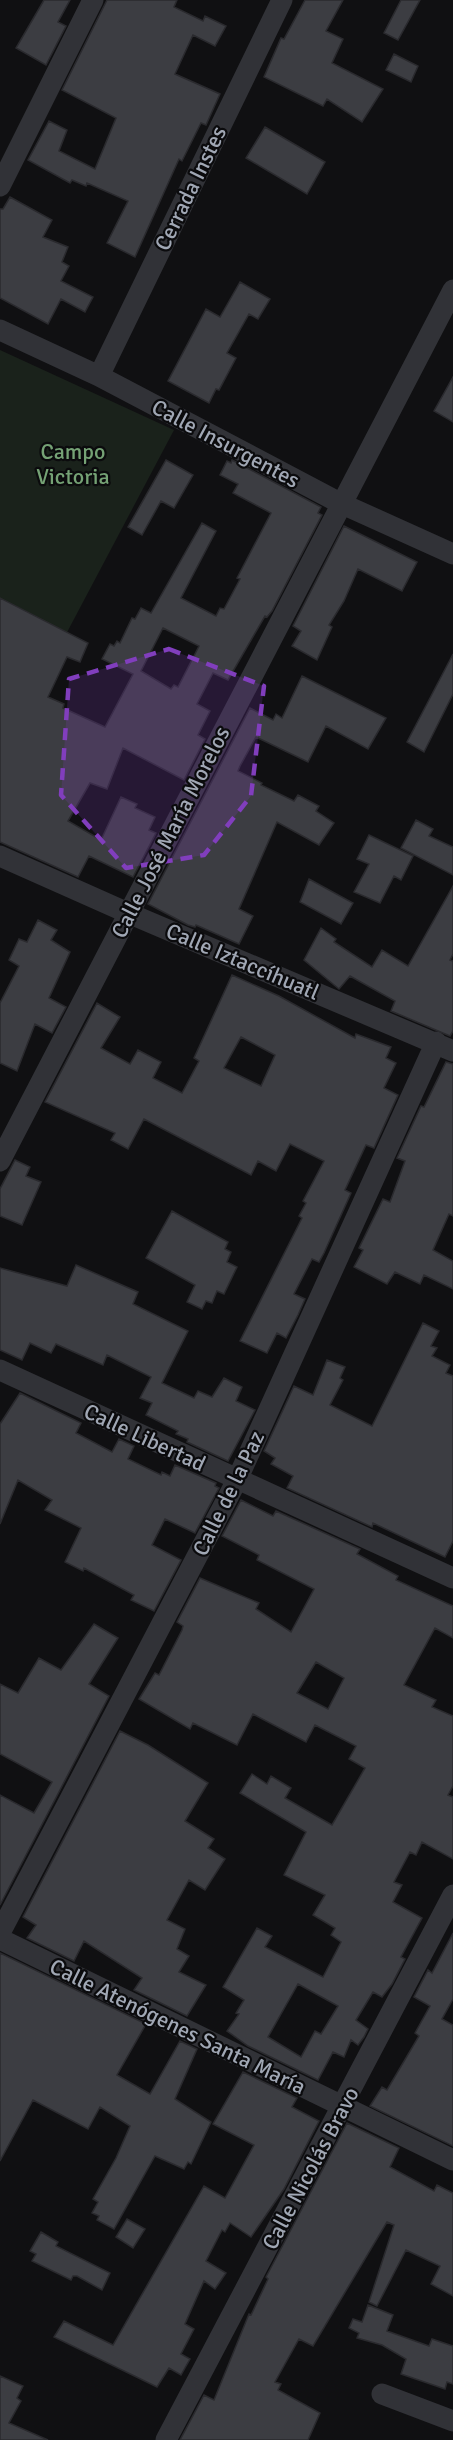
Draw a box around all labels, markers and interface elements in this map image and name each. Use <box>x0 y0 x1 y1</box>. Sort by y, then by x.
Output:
street label: Cerrada Instes <box>149 122 232 255</box>
street label: Calle Insurgentes <box>147 393 304 494</box>
park label: Campo Victoria <box>36 438 110 490</box>
street label: Calle José María Morelos <box>105 722 236 943</box>
street label: Calle Iztaccíhuatl <box>162 917 323 1006</box>
street label: Calle Libertad <box>80 1397 210 1477</box>
street label: Calle de la Paz <box>187 1426 270 1560</box>
street label: Calle Atenógenes Santa María <box>45 1953 310 2100</box>
street label: Calle Nicolás Bravo <box>256 2082 365 2254</box>

